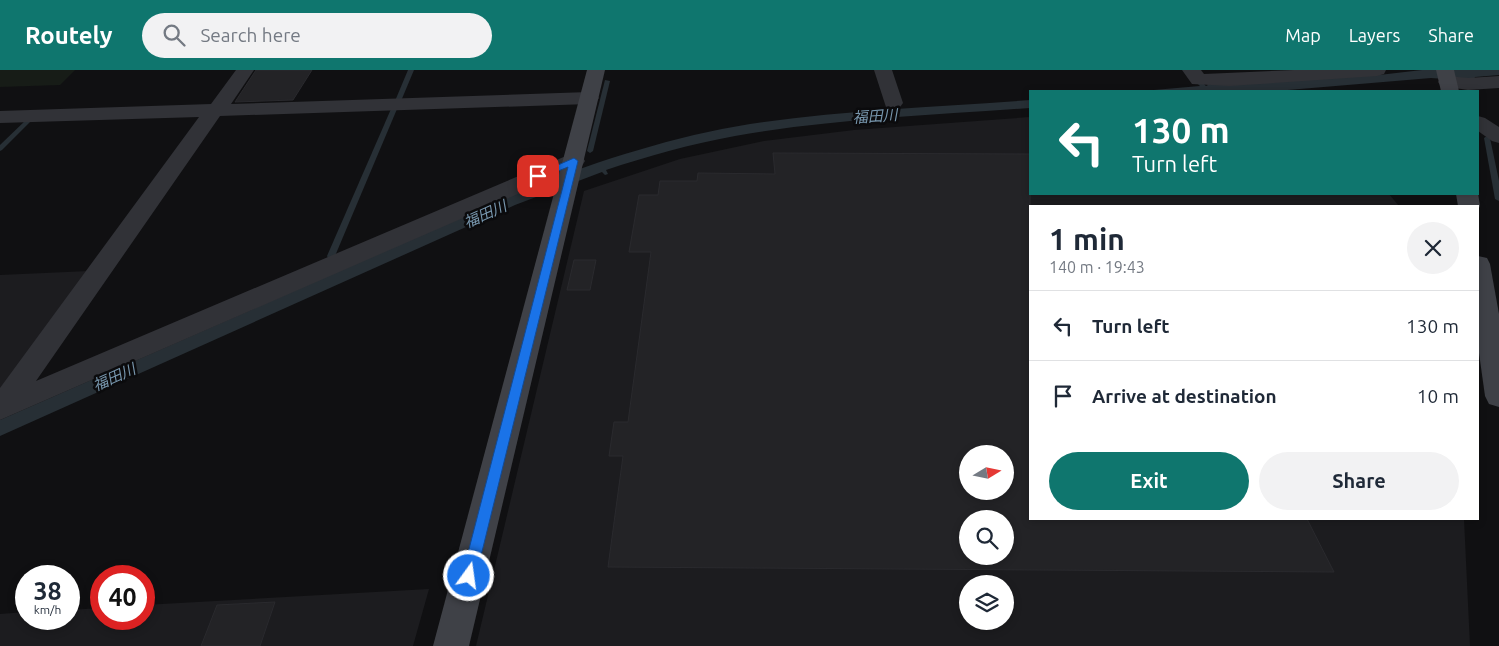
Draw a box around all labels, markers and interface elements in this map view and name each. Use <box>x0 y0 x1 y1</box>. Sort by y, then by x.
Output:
search box <box>142 13 492 58</box>
icon: search <box>160 21 188 49</box>
text: Routely <box>25 22 112 49</box>
text: Search here <box>200 24 301 46</box>
text: Map <box>1285 25 1321 45</box>
text: Layers <box>1349 25 1400 45</box>
text: Share <box>1428 25 1474 45</box>
water label: 福田川 <box>852 106 900 126</box>
icon: left <box>1049 110 1114 175</box>
text: 130 m <box>1132 110 1230 150</box>
text: Turn left <box>1132 151 1217 176</box>
pin <box>517 155 559 197</box>
icon: arrive <box>524 162 552 190</box>
water label: 福田川 <box>461 196 511 231</box>
text: 1 min <box>1049 222 1125 256</box>
button: close <box>1407 222 1459 274</box>
text: 140 m · 19:43 <box>1049 258 1145 276</box>
icon: left <box>1049 312 1077 340</box>
text: Turn left <box>1092 315 1170 337</box>
text: 130 m <box>1406 315 1459 337</box>
water label: 福田川 <box>90 359 140 394</box>
icon: arrive <box>1049 382 1077 410</box>
text: Arrive at destination <box>1092 385 1277 407</box>
text: 10 m <box>1417 385 1459 407</box>
north arrow <box>959 445 1014 500</box>
map controls <box>959 445 1014 630</box>
button: Exit <box>1049 452 1249 510</box>
button: Share <box>1259 452 1459 510</box>
button: search <box>959 510 1014 565</box>
position arrow <box>442 549 494 601</box>
speed limit sign: 40 <box>90 565 155 630</box>
button: layers <box>959 575 1014 630</box>
text: 38 <box>33 577 62 605</box>
text: km/h <box>34 603 61 616</box>

